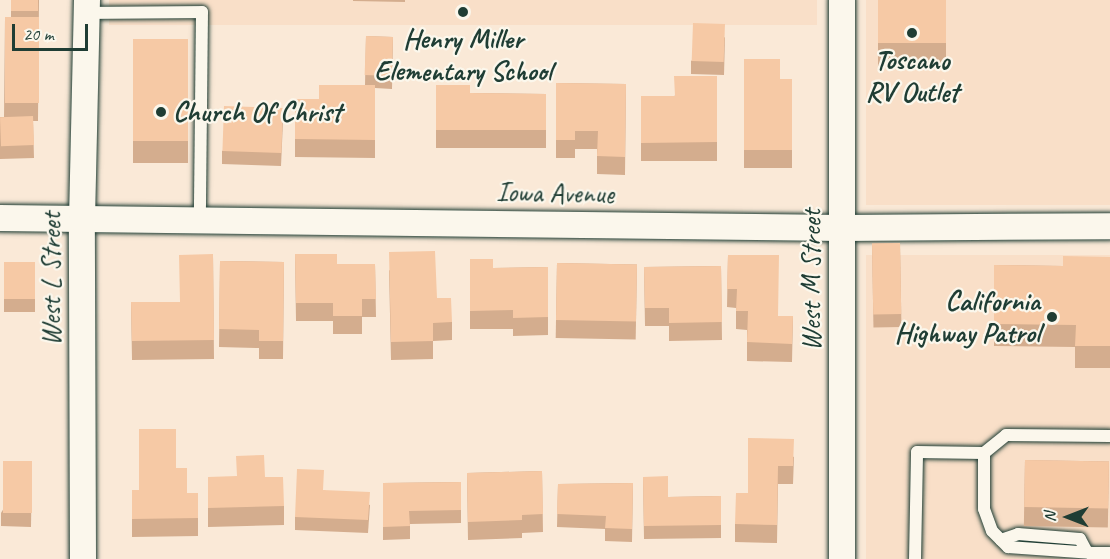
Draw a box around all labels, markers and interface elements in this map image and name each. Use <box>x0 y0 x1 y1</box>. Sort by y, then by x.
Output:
marker: Henry Miller Elementary School <box>456 5 470 19</box>
scale bar <box>15 12 92 50</box>
place label: Henry Miller Elementary School <box>374 22 552 88</box>
text: 20 m <box>23 23 54 45</box>
marker: Toscano RV Outlet <box>905 26 919 40</box>
place label: Toscano RV Outlet <box>865 43 959 109</box>
place label: Church Of Christ <box>173 95 342 129</box>
marker: Church Of Christ <box>154 105 168 119</box>
street label: Iowa Avenue <box>496 175 614 211</box>
street label: West M Street <box>794 208 828 352</box>
street label: West L Street <box>34 212 68 346</box>
place label: California Highway Patrol <box>894 284 1040 350</box>
marker: California Highway Patrol <box>1045 310 1059 324</box>
north arrow <box>1038 487 1098 547</box>
text: N <box>1040 512 1060 522</box>

